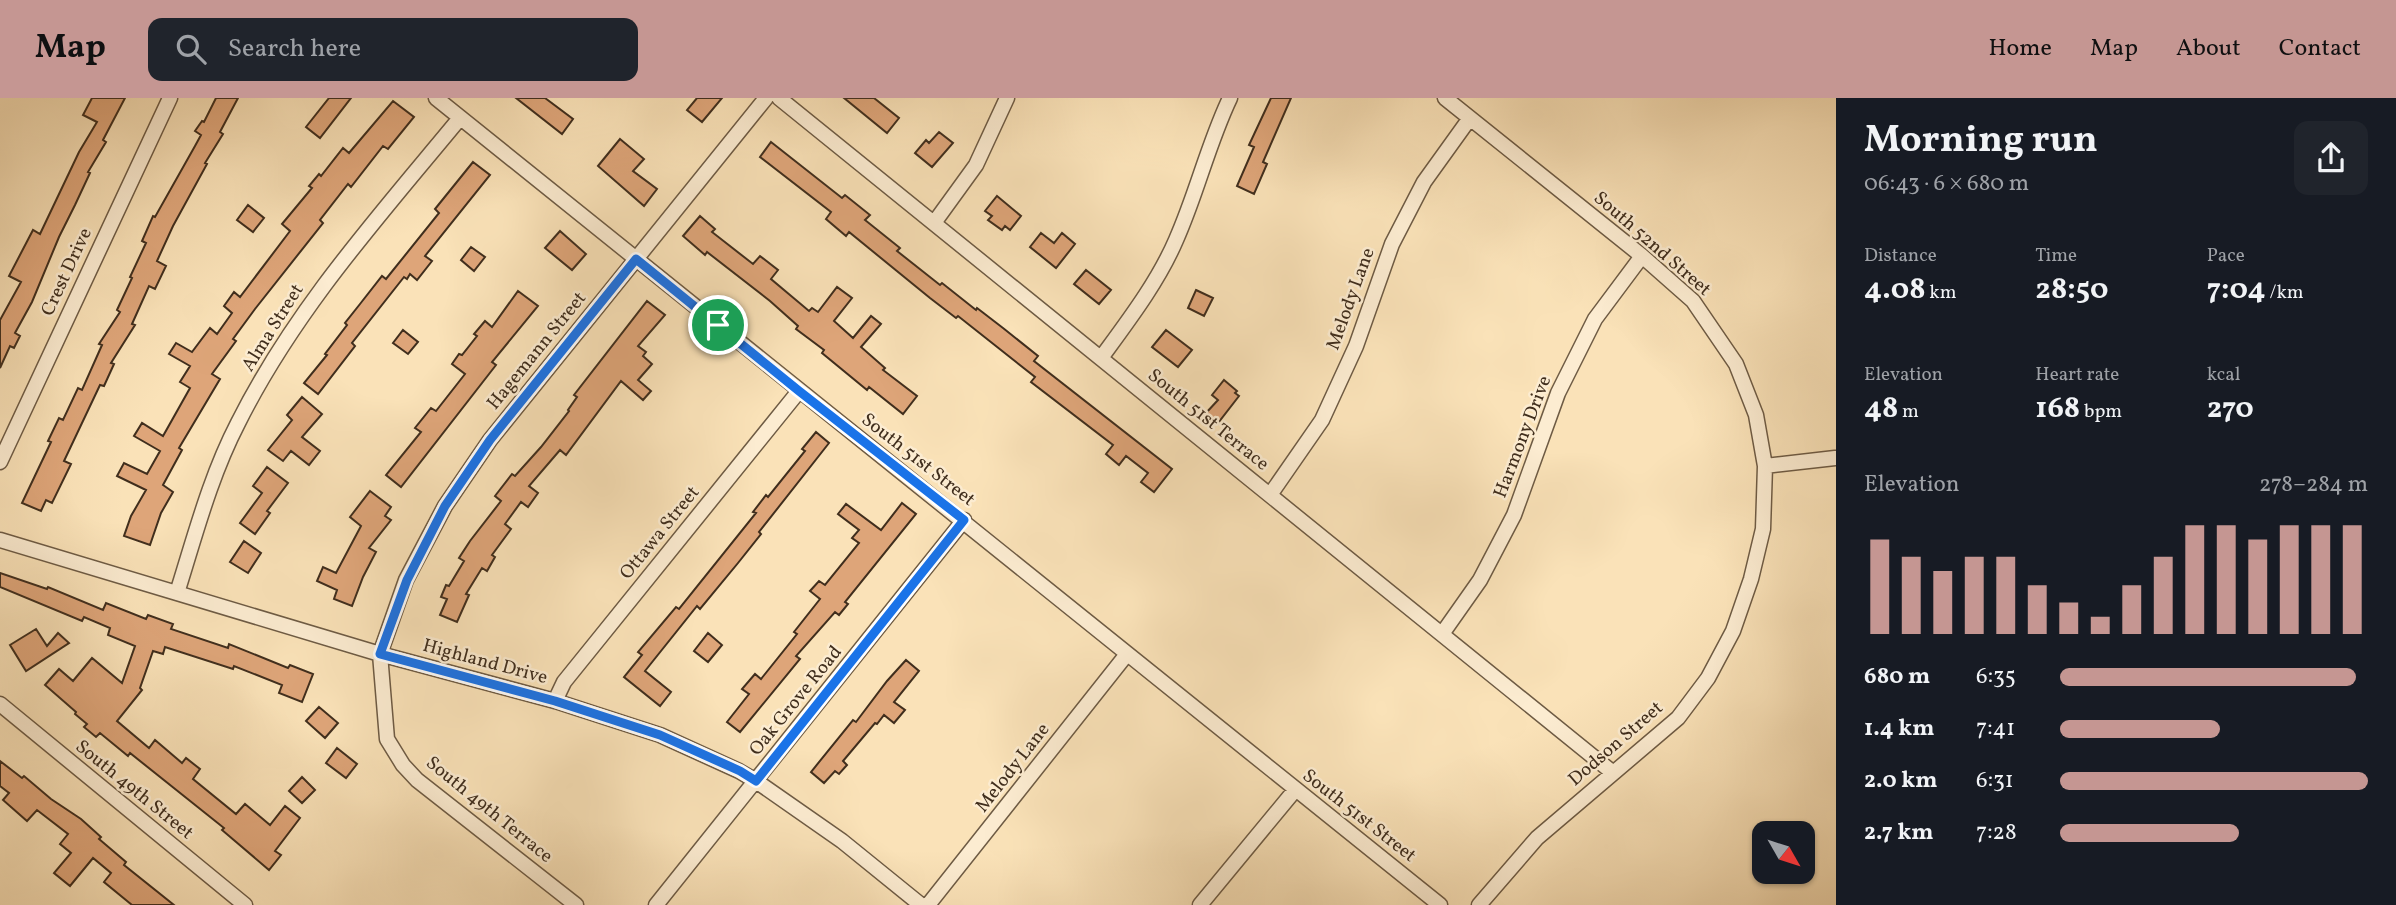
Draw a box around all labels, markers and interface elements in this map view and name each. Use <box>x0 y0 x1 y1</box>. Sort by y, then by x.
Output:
search box <box>148 18 638 81</box>
text: Map <box>35 26 106 72</box>
icon: search <box>172 30 210 68</box>
text: Search here <box>228 31 361 67</box>
text: Home <box>1988 32 2052 66</box>
text: Map <box>2090 32 2138 66</box>
text: About <box>2176 32 2241 66</box>
text: Contact <box>2279 32 2361 66</box>
text: Morning run <box>1864 115 2098 168</box>
button: share <box>2294 121 2368 195</box>
text: 06:43 · 6 × 680 m <box>1864 168 2029 200</box>
street label: South 52nd Street <box>1588 186 1717 303</box>
street label: Crest Drive <box>35 224 99 320</box>
text: Distance <box>1864 243 1937 269</box>
text: Time <box>2035 243 2077 269</box>
text: Pace <box>2207 243 2245 269</box>
street label: Melody Lane <box>1321 244 1381 354</box>
text: 4.08 <box>1864 269 1926 311</box>
text: 28:50 <box>2035 269 2108 311</box>
text: 7:04 <box>2207 269 2266 311</box>
street label: Alma Street <box>236 279 310 377</box>
text: km <box>1926 280 1957 306</box>
text: /km <box>2266 280 2304 306</box>
street label: Hagemann Street <box>481 286 593 416</box>
pin <box>688 295 748 355</box>
icon: arrive <box>699 306 737 344</box>
text: Elevation <box>1864 362 1943 388</box>
text: Heart rate <box>2035 362 2119 388</box>
text: kcal <box>2207 362 2240 388</box>
street label: South 51st Terrace <box>1142 363 1274 477</box>
street label: Harmony Drive <box>1488 372 1558 502</box>
text: 48 <box>1864 388 1898 430</box>
text: 168 <box>2035 388 2080 430</box>
text: 270 <box>2207 388 2254 430</box>
text: m <box>1898 399 1919 425</box>
text: bpm <box>2080 399 2122 425</box>
street label: South 51st Street <box>856 407 981 513</box>
text: Elevation <box>1864 469 1960 501</box>
text: 278–284 m <box>2259 469 2368 501</box>
street label: Ottawa Street <box>614 480 706 585</box>
street label: Highland Drive <box>420 633 550 691</box>
street label: Oak Grove Road <box>743 640 849 762</box>
text: 680 m <box>1864 661 1930 693</box>
text: 6:35 <box>1976 661 2016 693</box>
street label: Dodson Street <box>1563 695 1669 792</box>
text: 1.4 km <box>1864 713 1935 745</box>
text: 7:41 <box>1976 713 2015 745</box>
street label: Melody Lane <box>970 718 1056 818</box>
street label: South 49th Street <box>69 734 199 846</box>
street label: South 49th Terrace <box>420 751 558 869</box>
street label: South 51st Street <box>1297 763 1422 869</box>
text: 2.0 km <box>1864 765 1937 797</box>
text: 6:31 <box>1976 765 2014 797</box>
text: 2.7 km <box>1864 817 1934 849</box>
text: 7:28 <box>1976 817 2017 849</box>
north arrow <box>1752 821 1815 884</box>
map controls <box>1752 821 1815 884</box>

